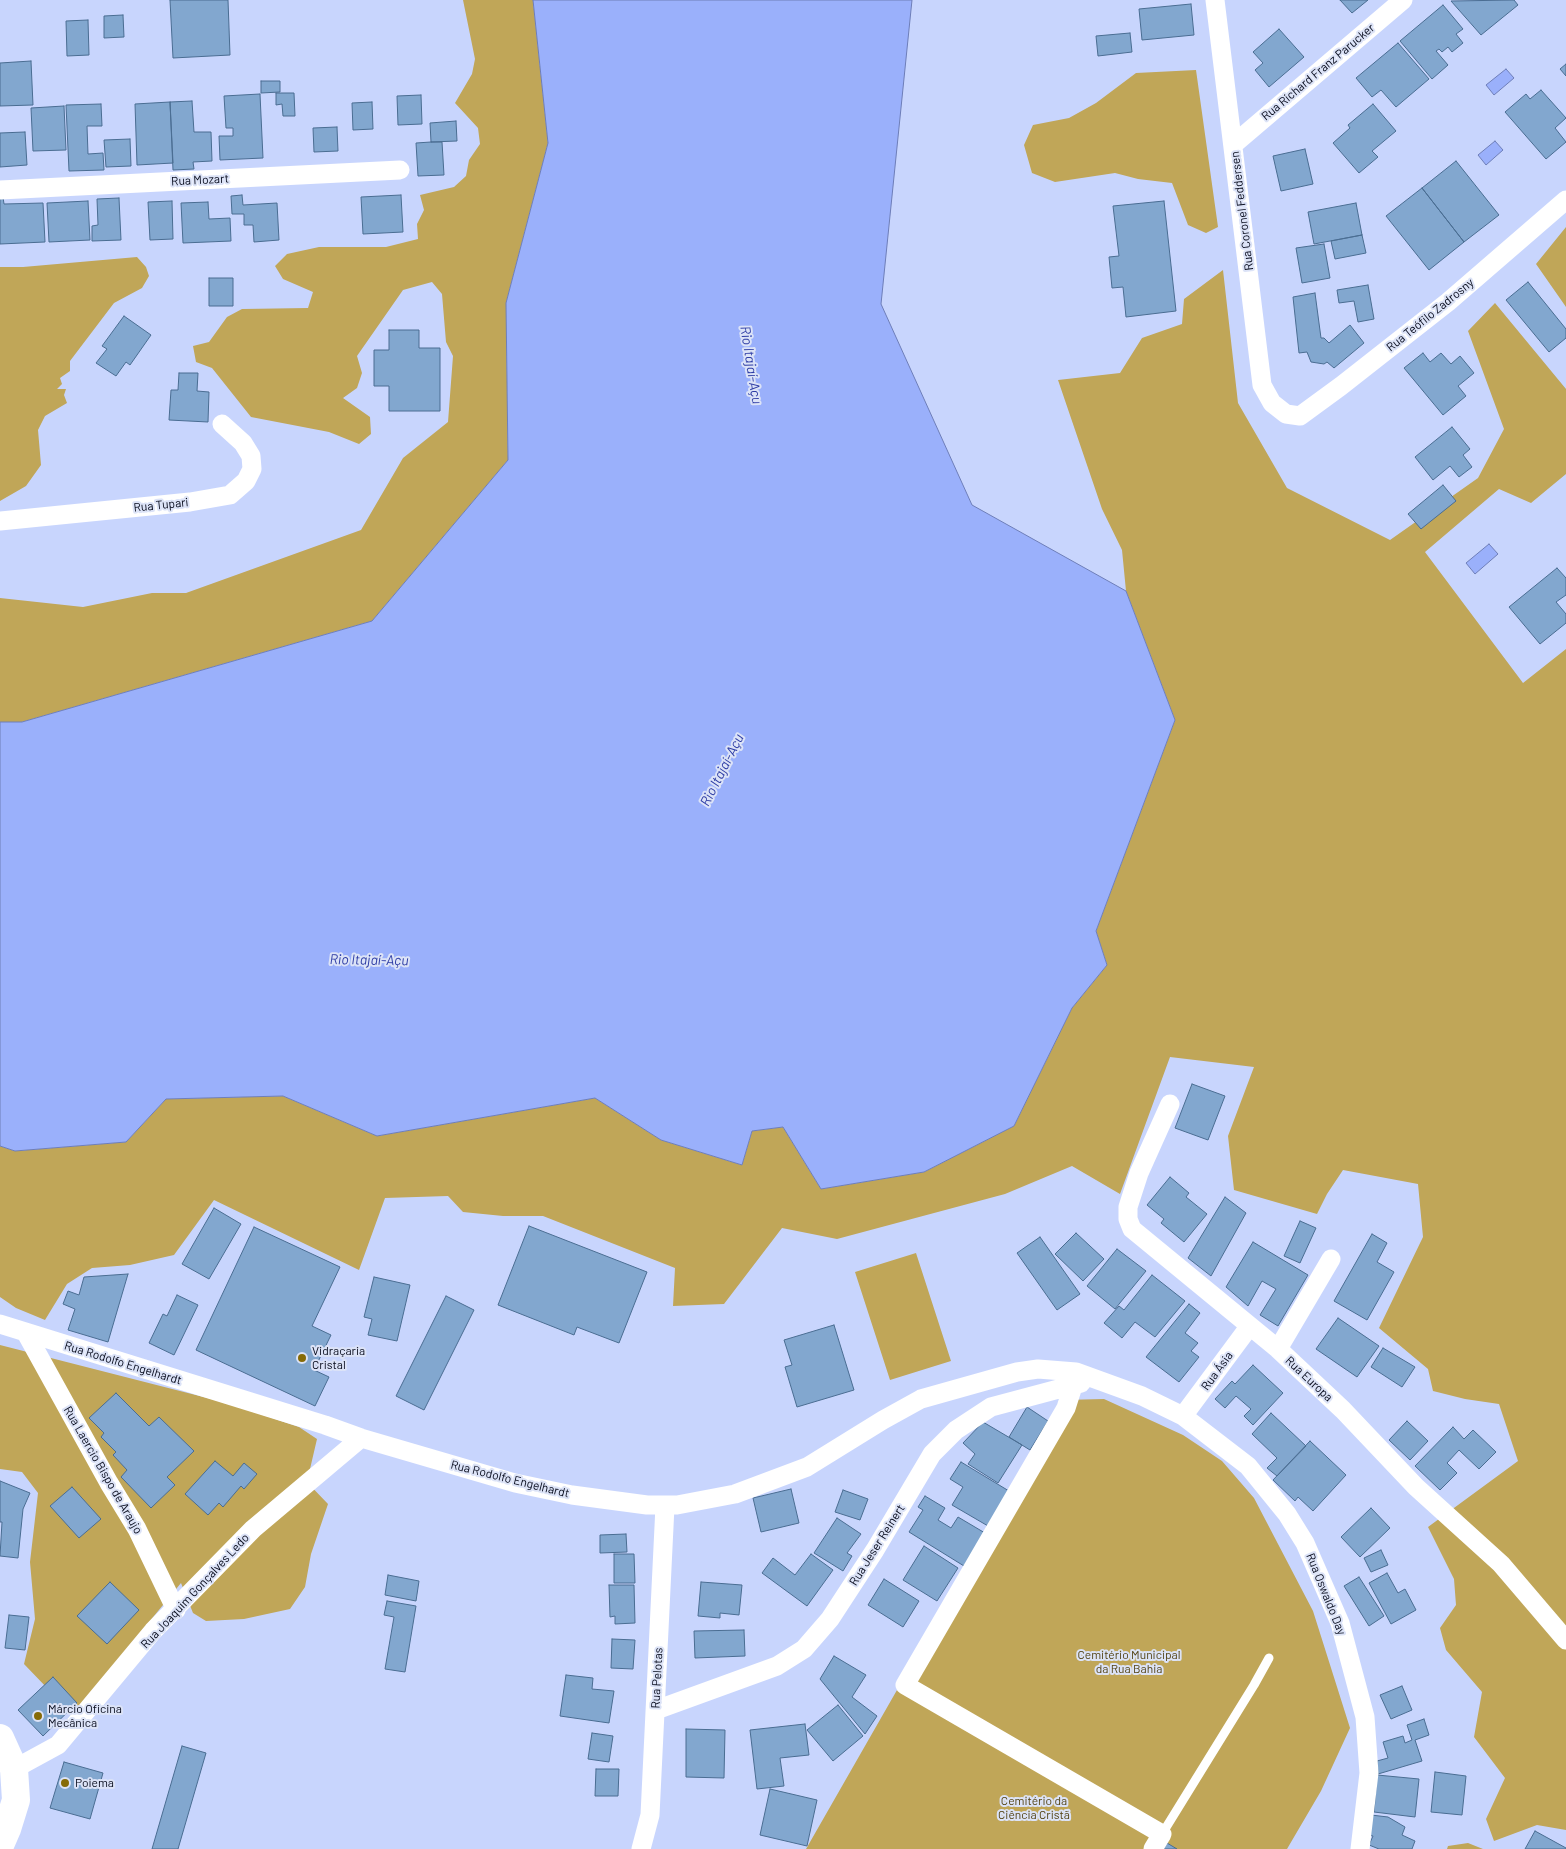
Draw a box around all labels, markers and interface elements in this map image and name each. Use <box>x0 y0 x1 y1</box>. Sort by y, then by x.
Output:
street label: Rua Richard Franz Parucker <box>1259 21 1377 123</box>
street label: Rua Coronel Feddersen <box>1228 151 1256 271</box>
street label: Rua Mozart <box>171 171 229 189</box>
street label: Rua Teófilo Zadrosny <box>1384 275 1476 355</box>
water label: Rio Itajaí-Açu <box>737 325 765 405</box>
street label: Rua Tupari <box>133 495 189 515</box>
water label: Rio Itajaí-Açu <box>697 731 747 809</box>
water label: Rio Itajaí-Açu <box>329 951 409 969</box>
street label: Rua Rodolfo Engelhardt <box>63 1338 183 1388</box>
place label: Vidraçaria Cristal <box>312 1344 365 1372</box>
street label: Rua Ásia <box>1198 1349 1236 1393</box>
marker: Vidraçaria Cristal <box>296 1352 308 1364</box>
street label: Rua Europa <box>1282 1353 1336 1405</box>
street label: Rua Laercio Bispo de Araujo <box>61 1404 145 1536</box>
street label: Rua Rodolfo Engelhardt <box>449 1457 571 1501</box>
street label: Rua Jeser Reinert <box>846 1502 908 1588</box>
street label: Rua Joaquim Gonçalves Ledo <box>138 1531 252 1651</box>
street label: Rua Oswaldo Day <box>1303 1551 1349 1637</box>
street label: Rua Pelotas <box>648 1647 666 1709</box>
park label: Cemitério Municipal da Rua Bahia <box>1078 1648 1180 1676</box>
place label: Márcio Oficina Mecânica <box>48 1702 122 1730</box>
marker: Márcio Oficina Mecânica <box>32 1710 44 1722</box>
place label: Poiema <box>75 1776 114 1790</box>
marker: Poiema <box>59 1777 71 1789</box>
park label: Cemitério da Ciência Cristã <box>998 1794 1070 1822</box>

